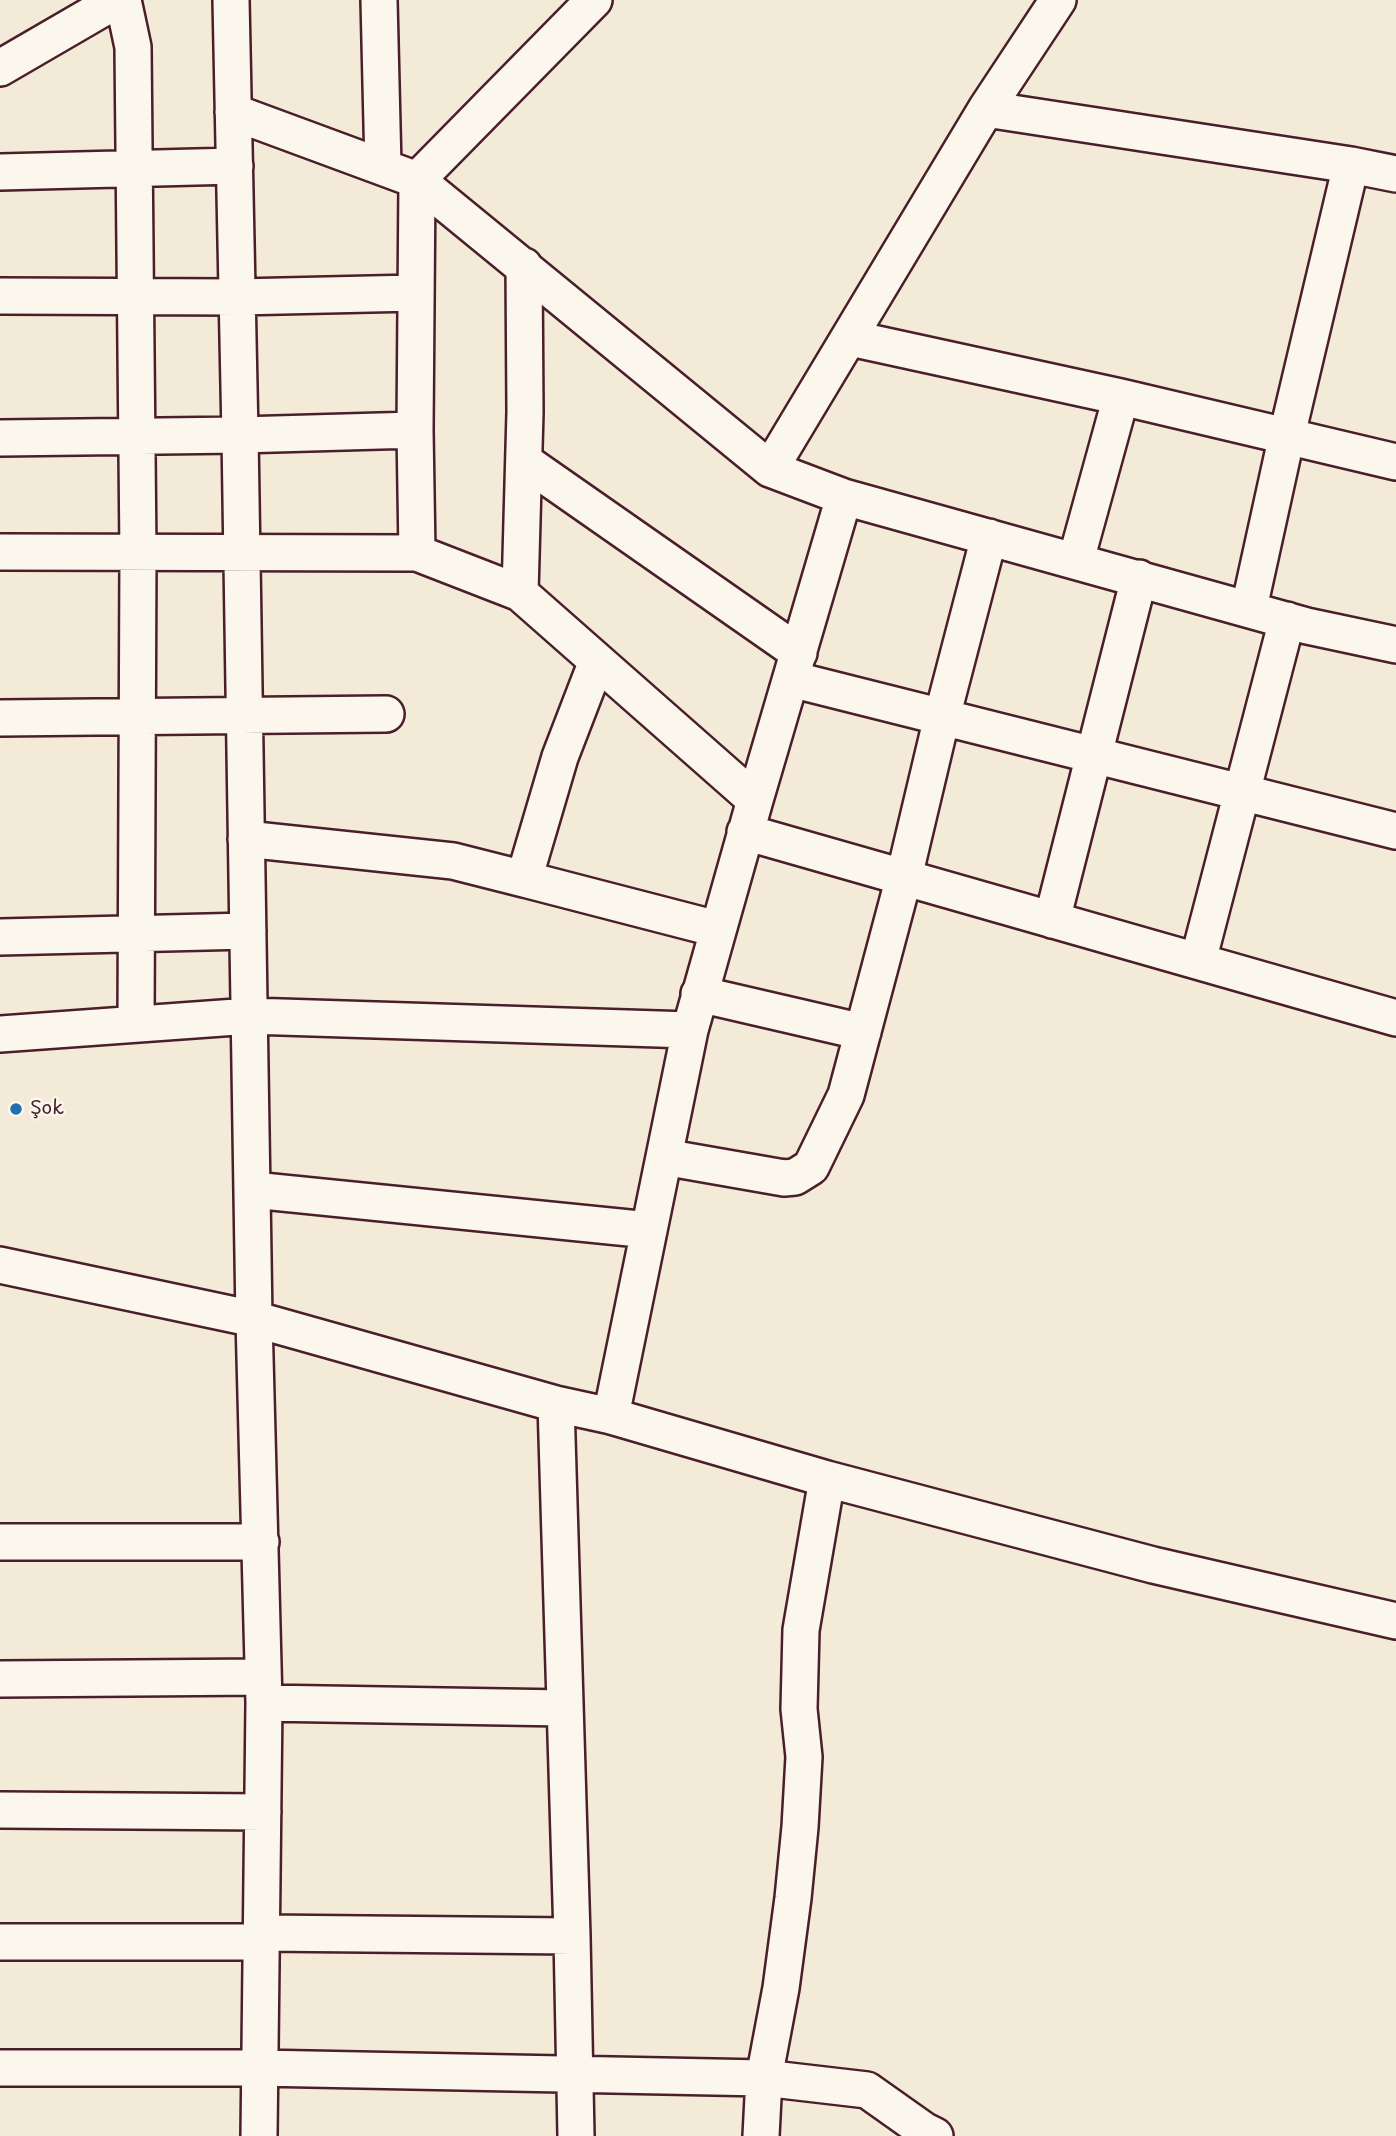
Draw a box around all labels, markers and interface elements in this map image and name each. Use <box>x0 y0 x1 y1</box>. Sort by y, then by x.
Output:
place label: Şok <box>30 1098 64 1120</box>
marker: Şok <box>8 1101 24 1117</box>

